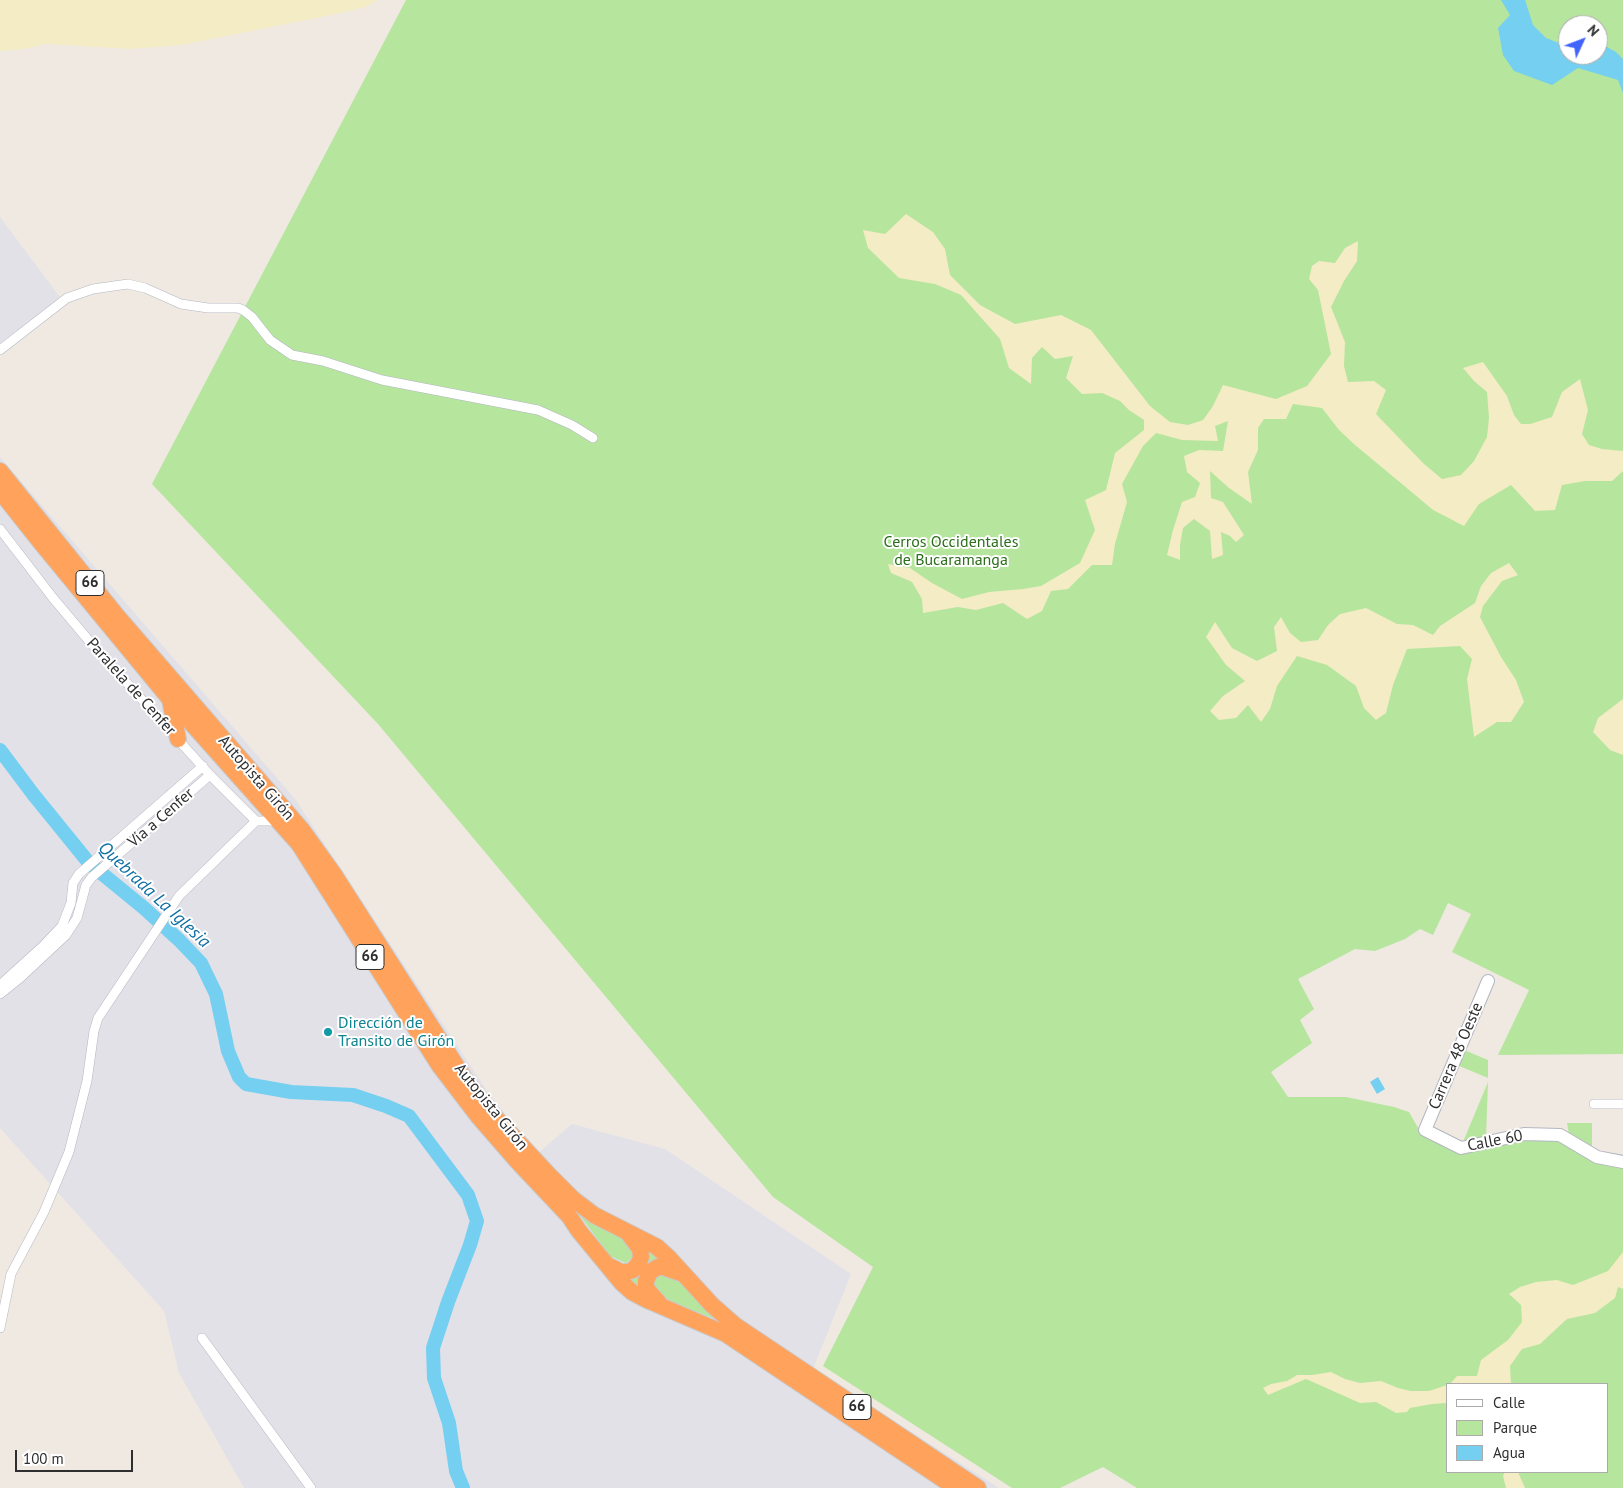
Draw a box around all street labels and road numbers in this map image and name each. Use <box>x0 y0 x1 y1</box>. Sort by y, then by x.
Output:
road number: 66 <box>76 570 104 596</box>
street label: Paralela de Cenfer <box>82 634 180 740</box>
street label: Autopista Girón <box>214 732 298 824</box>
street label: Vía a Cenfer <box>124 784 198 852</box>
road number: 66 <box>356 944 384 970</box>
street label: Carrera 48 Oeste <box>1425 1000 1487 1112</box>
street label: Autopista Girón <box>450 1060 532 1154</box>
street label: Calle 60 <box>1466 1126 1524 1156</box>
road number: 66 <box>843 1394 871 1420</box>

